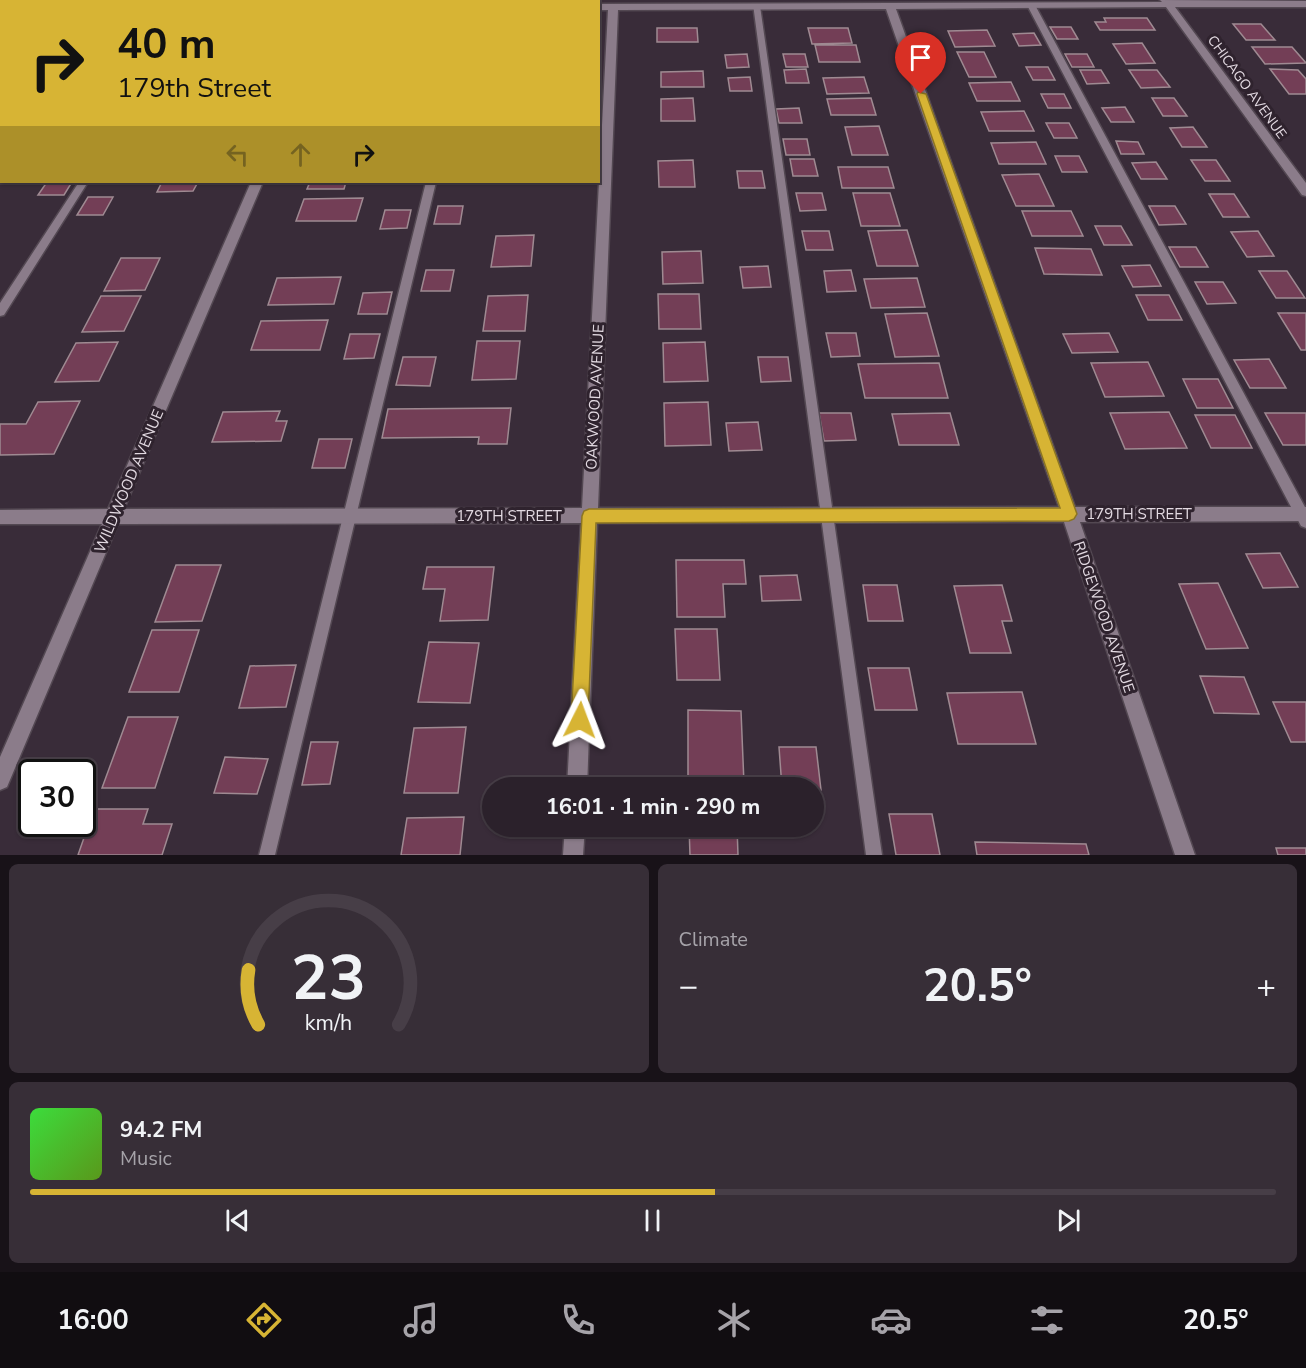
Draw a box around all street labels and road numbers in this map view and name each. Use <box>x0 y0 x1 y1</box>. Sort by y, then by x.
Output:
street label: CHICAGO AVENUE <box>1203 32 1291 142</box>
street label: OAKWOOD AVENUE <box>581 324 609 470</box>
street label: WILDWOOD AVENUE <box>90 406 168 556</box>
street label: 179TH STREET <box>1086 504 1192 524</box>
street label: 179TH STREET <box>456 506 562 526</box>
street label: RIDGEWOOD AVENUE <box>1069 539 1139 695</box>

